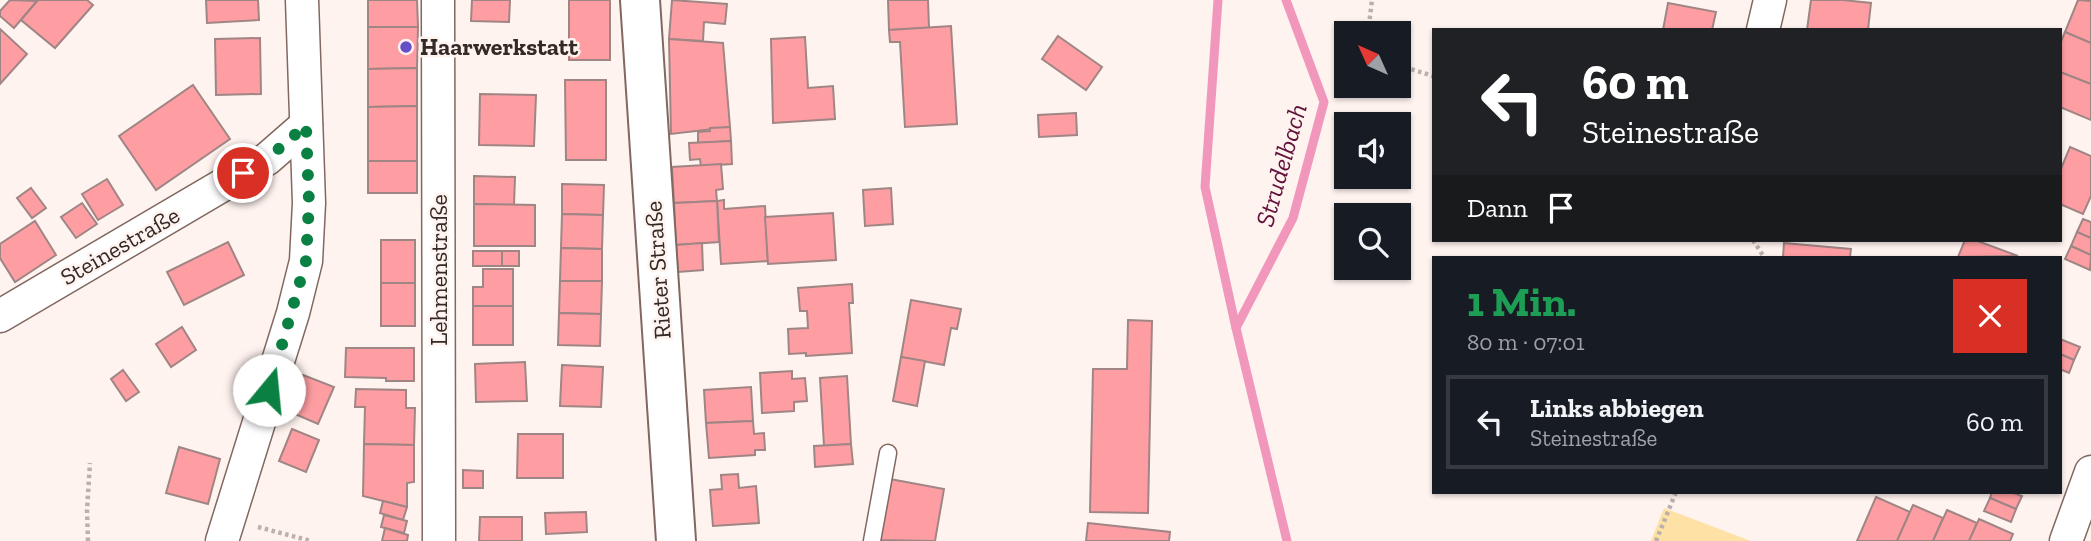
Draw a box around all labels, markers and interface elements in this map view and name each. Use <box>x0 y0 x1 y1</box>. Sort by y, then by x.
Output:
north arrow <box>1334 21 1410 98</box>
map controls <box>1334 21 1411 280</box>
place label: Haarwerkstatt <box>420 32 578 61</box>
marker: Haarwerkstatt <box>398 39 414 55</box>
text: 60 m <box>1582 53 1689 112</box>
icon: left <box>1467 56 1558 147</box>
water label: Strudelbach <box>1248 100 1314 230</box>
button: sound <box>1334 112 1411 189</box>
text: Steinestraße <box>1582 113 1759 151</box>
pin <box>213 143 273 203</box>
icon: arrive <box>224 154 262 192</box>
icon: arrive <box>1542 189 1580 227</box>
text: Dann <box>1467 192 1528 224</box>
street label: Lehmenstraße <box>424 194 453 346</box>
street label: Steinestraße <box>55 200 184 291</box>
street label: Rieter Straße <box>638 200 677 340</box>
button: search <box>1334 203 1411 280</box>
text: 1 Min. <box>1467 276 1576 327</box>
button: close <box>1953 279 2027 353</box>
text: 80 m · 07:01 <box>1467 328 1585 356</box>
position arrow <box>232 353 306 427</box>
text: Links abbiegen <box>1530 392 1704 424</box>
icon: left <box>1471 403 1509 441</box>
text: 60 m <box>1966 406 2023 438</box>
text: Steinestraße <box>1530 424 1657 452</box>

